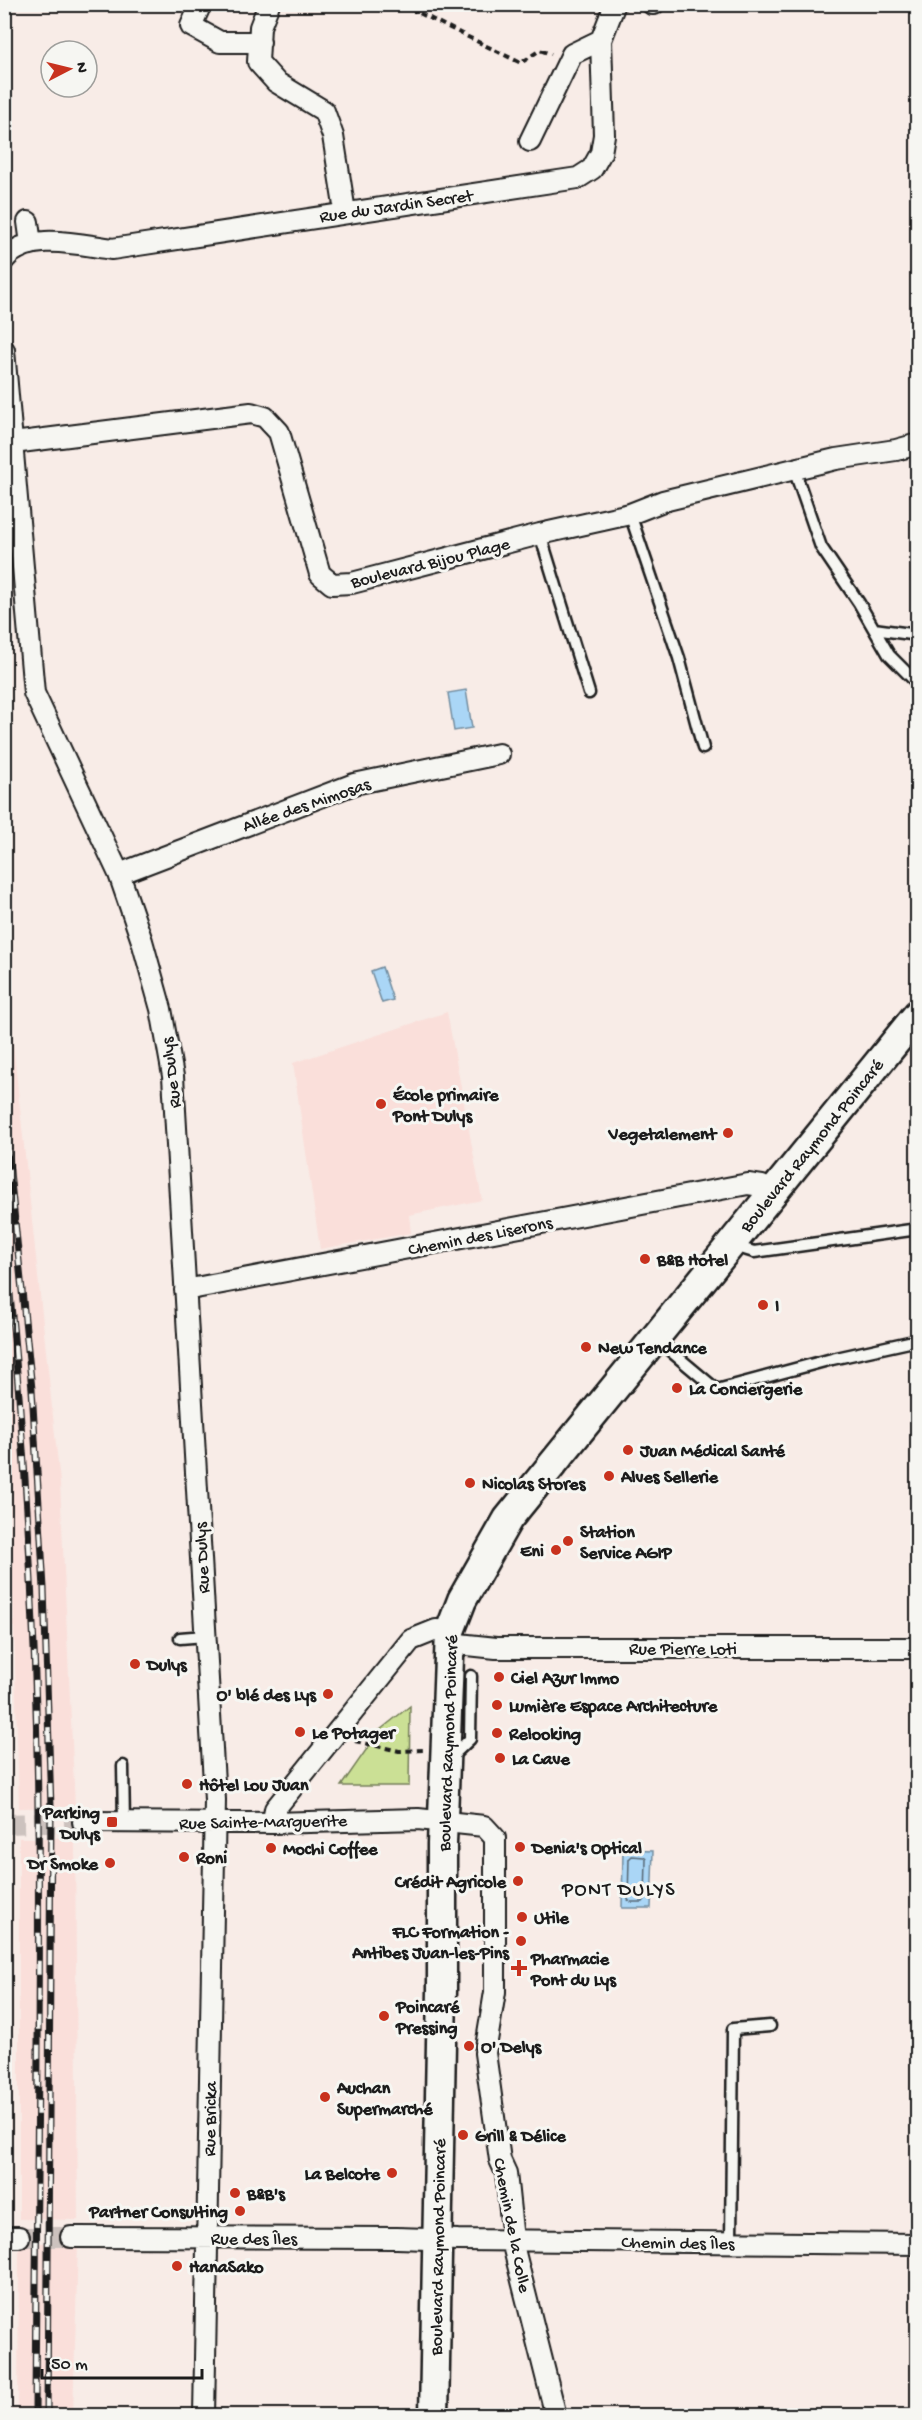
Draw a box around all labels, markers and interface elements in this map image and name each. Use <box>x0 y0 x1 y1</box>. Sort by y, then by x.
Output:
north arrow <box>39 39 99 99</box>
text: N <box>70 61 91 74</box>
street label: Rue du Jardin Secret <box>318 186 476 229</box>
street label: Boulevard Bijou Plage <box>348 534 513 595</box>
street label: Allée des Mimosas <box>240 774 375 838</box>
street label: Rue Dulys <box>158 1035 187 1109</box>
street label: Boulevard Raymond Poincaré <box>736 1055 890 1238</box>
place label: École primaire Pont Dulys <box>392 1085 499 1128</box>
marker: École primaire Pont Dulys <box>374 1097 388 1111</box>
place label: Vegetalement <box>608 1125 718 1146</box>
marker: Vegetalement <box>721 1126 735 1140</box>
street label: Chemin des Liserons <box>407 1213 556 1262</box>
place label: B&B Hotel <box>656 1251 728 1272</box>
marker: B&B Hotel <box>638 1252 652 1266</box>
place label: I <box>775 1297 779 1318</box>
marker: I <box>756 1298 770 1312</box>
place label: New Tendance <box>598 1339 707 1360</box>
marker: New Tendance <box>579 1340 593 1354</box>
place label: La Conciergerie <box>689 1380 803 1401</box>
marker: La Conciergerie <box>670 1381 684 1395</box>
place label: Juan Médical Santé <box>639 1442 786 1463</box>
marker: Juan Médical Santé <box>621 1443 635 1457</box>
place label: Alves Sellerie <box>620 1468 719 1489</box>
marker: Alves Sellerie <box>602 1469 616 1483</box>
place label: Nicolas Stores <box>482 1475 587 1496</box>
marker: Nicolas Stores <box>463 1476 477 1490</box>
street label: Rue Dulys <box>191 1520 216 1594</box>
place label: Station Service AGIP <box>580 1523 673 1565</box>
marker: Station Service AGIP <box>561 1534 575 1548</box>
place label: Eni <box>520 1542 544 1563</box>
marker: Eni <box>549 1543 563 1557</box>
street label: Boulevard Raymond Poincaré <box>435 1634 464 1853</box>
street label: Rue Pierre Loti <box>629 1640 737 1661</box>
place label: Dulys <box>145 1656 188 1677</box>
marker: Dulys <box>128 1657 142 1671</box>
place label: Ciel Azur Immo <box>510 1669 620 1690</box>
marker: Ciel Azur Immo <box>492 1670 506 1684</box>
place label: O' blé des Lys <box>217 1686 317 1707</box>
marker: O' blé des Lys <box>321 1687 335 1701</box>
place label: Lumière Espace Architecture <box>509 1697 718 1718</box>
marker: Lumière Espace Architecture <box>490 1698 504 1712</box>
place label: Le Potager <box>312 1724 397 1745</box>
marker: Le Potager <box>293 1725 307 1739</box>
place label: Relooking <box>508 1725 581 1746</box>
marker: Relooking <box>490 1726 504 1740</box>
place label: La Cave <box>512 1750 571 1771</box>
marker: La Cave <box>493 1751 507 1765</box>
place label: Hôtel Lou Juan <box>199 1776 309 1797</box>
marker: Hôtel Lou Juan <box>180 1777 194 1791</box>
place label: Parking Dulys <box>42 1804 101 1846</box>
street label: Rue Sainte-Marguerite <box>179 1812 348 1835</box>
marker: Parking Dulys <box>105 1815 119 1829</box>
place label: Denia's Optical <box>530 1839 642 1860</box>
place label: Mochi Coffee <box>283 1840 378 1861</box>
marker: Denia's Optical <box>513 1840 527 1854</box>
marker: Mochi Coffee <box>264 1841 278 1855</box>
place label: Roni <box>195 1849 227 1870</box>
marker: Roni <box>177 1850 191 1864</box>
place label: Dr Smoke <box>26 1855 99 1876</box>
marker: Dr Smoke <box>103 1856 117 1870</box>
place label: Crédit Agricole <box>394 1873 507 1894</box>
marker: Crédit Agricole <box>511 1874 525 1888</box>
district label: PONT DULYS <box>561 1880 676 1903</box>
place label: Utile <box>534 1909 570 1930</box>
marker: Utile <box>515 1910 529 1924</box>
place label: FLC Formation - Antibes Juan-les-Pins <box>351 1923 510 1965</box>
marker: FLC Formation - Antibes Juan-les-Pins <box>514 1934 528 1948</box>
place label: Pharmacie Pont du Lys <box>530 1950 617 1992</box>
marker: Pharmacie Pont du Lys <box>512 1961 526 1975</box>
place label: Poincaré Pressing <box>395 1998 460 2040</box>
marker: Poincaré Pressing <box>377 2009 391 2023</box>
place label: O' Delys <box>481 2038 543 2059</box>
marker: O' Delys <box>462 2039 476 2053</box>
place label: Auchan Supermarché <box>336 2079 433 2121</box>
street label: Rue Bricka <box>200 2080 223 2157</box>
marker: Auchan Supermarché <box>318 2090 332 2104</box>
place label: Grill & Délice <box>475 2127 566 2148</box>
marker: Grill & Délice <box>456 2128 470 2142</box>
street label: Boulevard Raymond Poincaré <box>427 2138 452 2357</box>
street label: Chemin de la Colle <box>487 2156 534 2295</box>
place label: La Belcote <box>305 2165 381 2186</box>
marker: La Belcote <box>385 2166 399 2180</box>
place label: B&B's <box>246 2185 286 2206</box>
marker: B&B's <box>228 2186 242 2200</box>
place label: Partner Consulting <box>88 2203 228 2224</box>
marker: Partner Consulting <box>233 2204 247 2218</box>
street label: Rue des Îles <box>211 2230 299 2251</box>
street label: Chemin des Îles <box>621 2233 736 2256</box>
place label: HanaSako <box>189 2258 264 2279</box>
marker: HanaSako <box>170 2259 184 2273</box>
scale bar <box>42 2342 202 2380</box>
text: 50 m <box>51 2355 88 2376</box>

